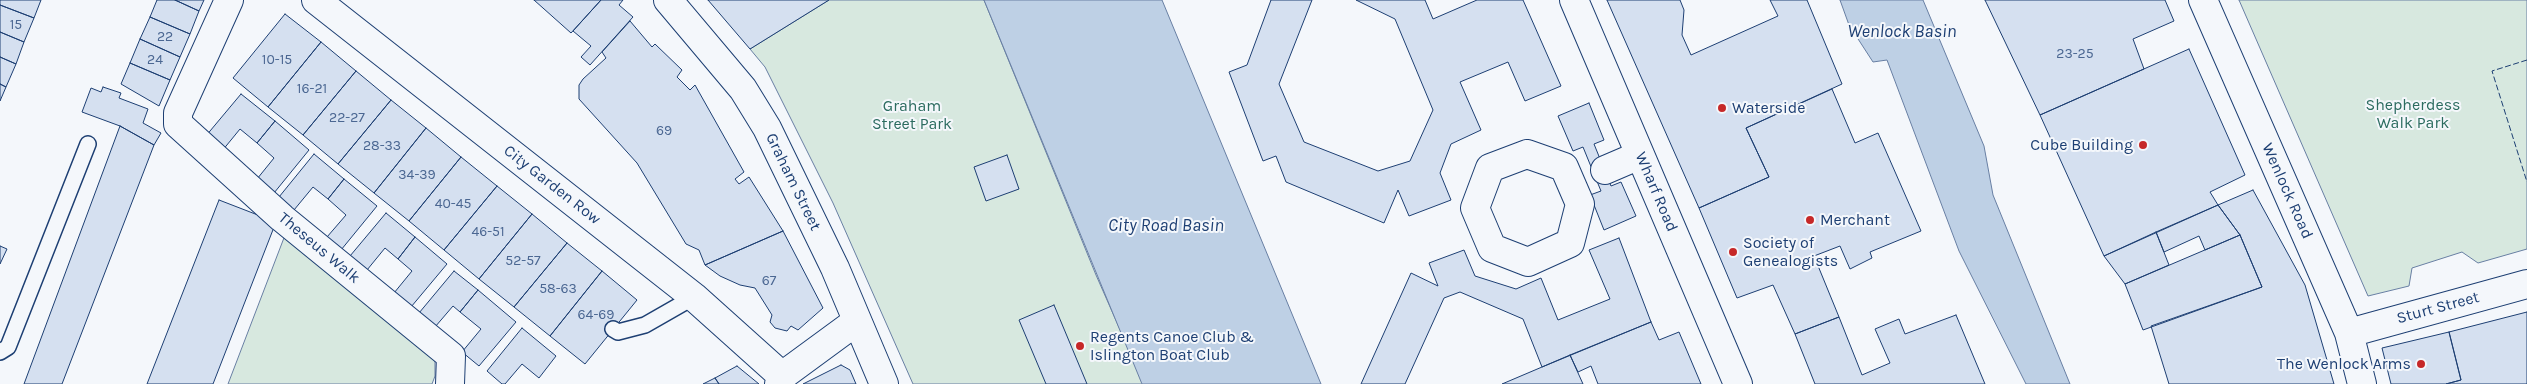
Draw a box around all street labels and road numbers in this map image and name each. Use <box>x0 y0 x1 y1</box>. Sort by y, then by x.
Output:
street label: Graham Street <box>761 130 825 234</box>
street label: Wenlock Road <box>2257 140 2317 242</box>
street label: City Garden Row <box>500 141 604 229</box>
street label: Wharf Road <box>1631 149 1681 235</box>
street label: Theseus Walk <box>274 208 364 288</box>
street label: Sturt Street <box>2395 288 2481 328</box>

